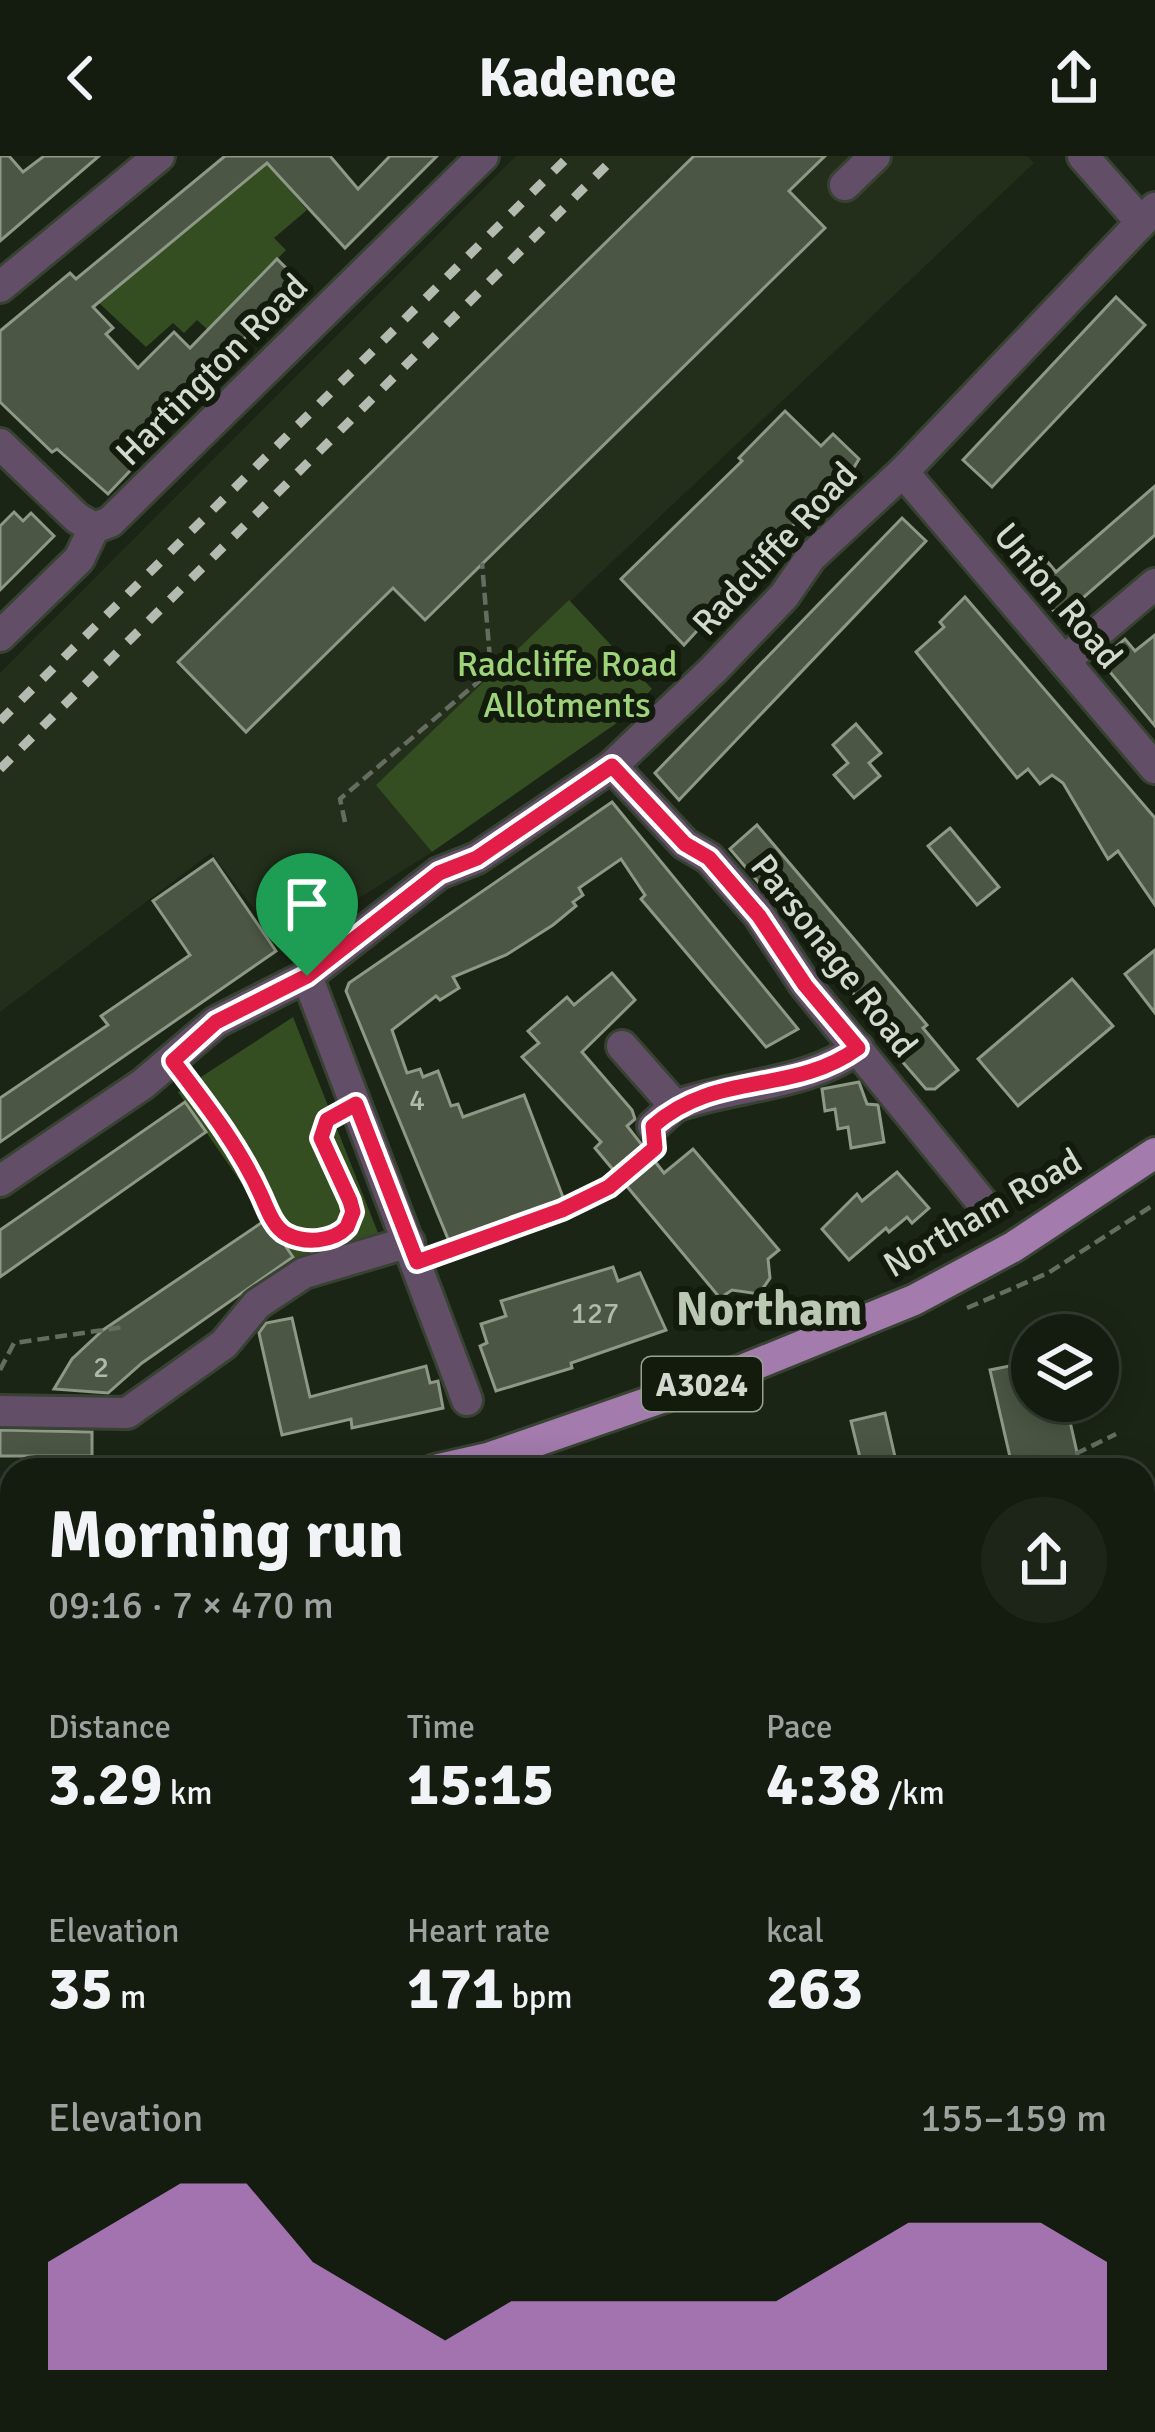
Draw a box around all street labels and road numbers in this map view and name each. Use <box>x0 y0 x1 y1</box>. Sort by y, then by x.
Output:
street label: Hartington Road <box>107 265 318 476</box>
street label: Radcliffe Road <box>683 453 867 645</box>
street label: Union Road <box>984 514 1132 678</box>
street label: Parsonage Road <box>741 845 927 1066</box>
street label: Northam Road <box>876 1138 1090 1288</box>
road number: A3024 <box>642 1357 762 1411</box>

